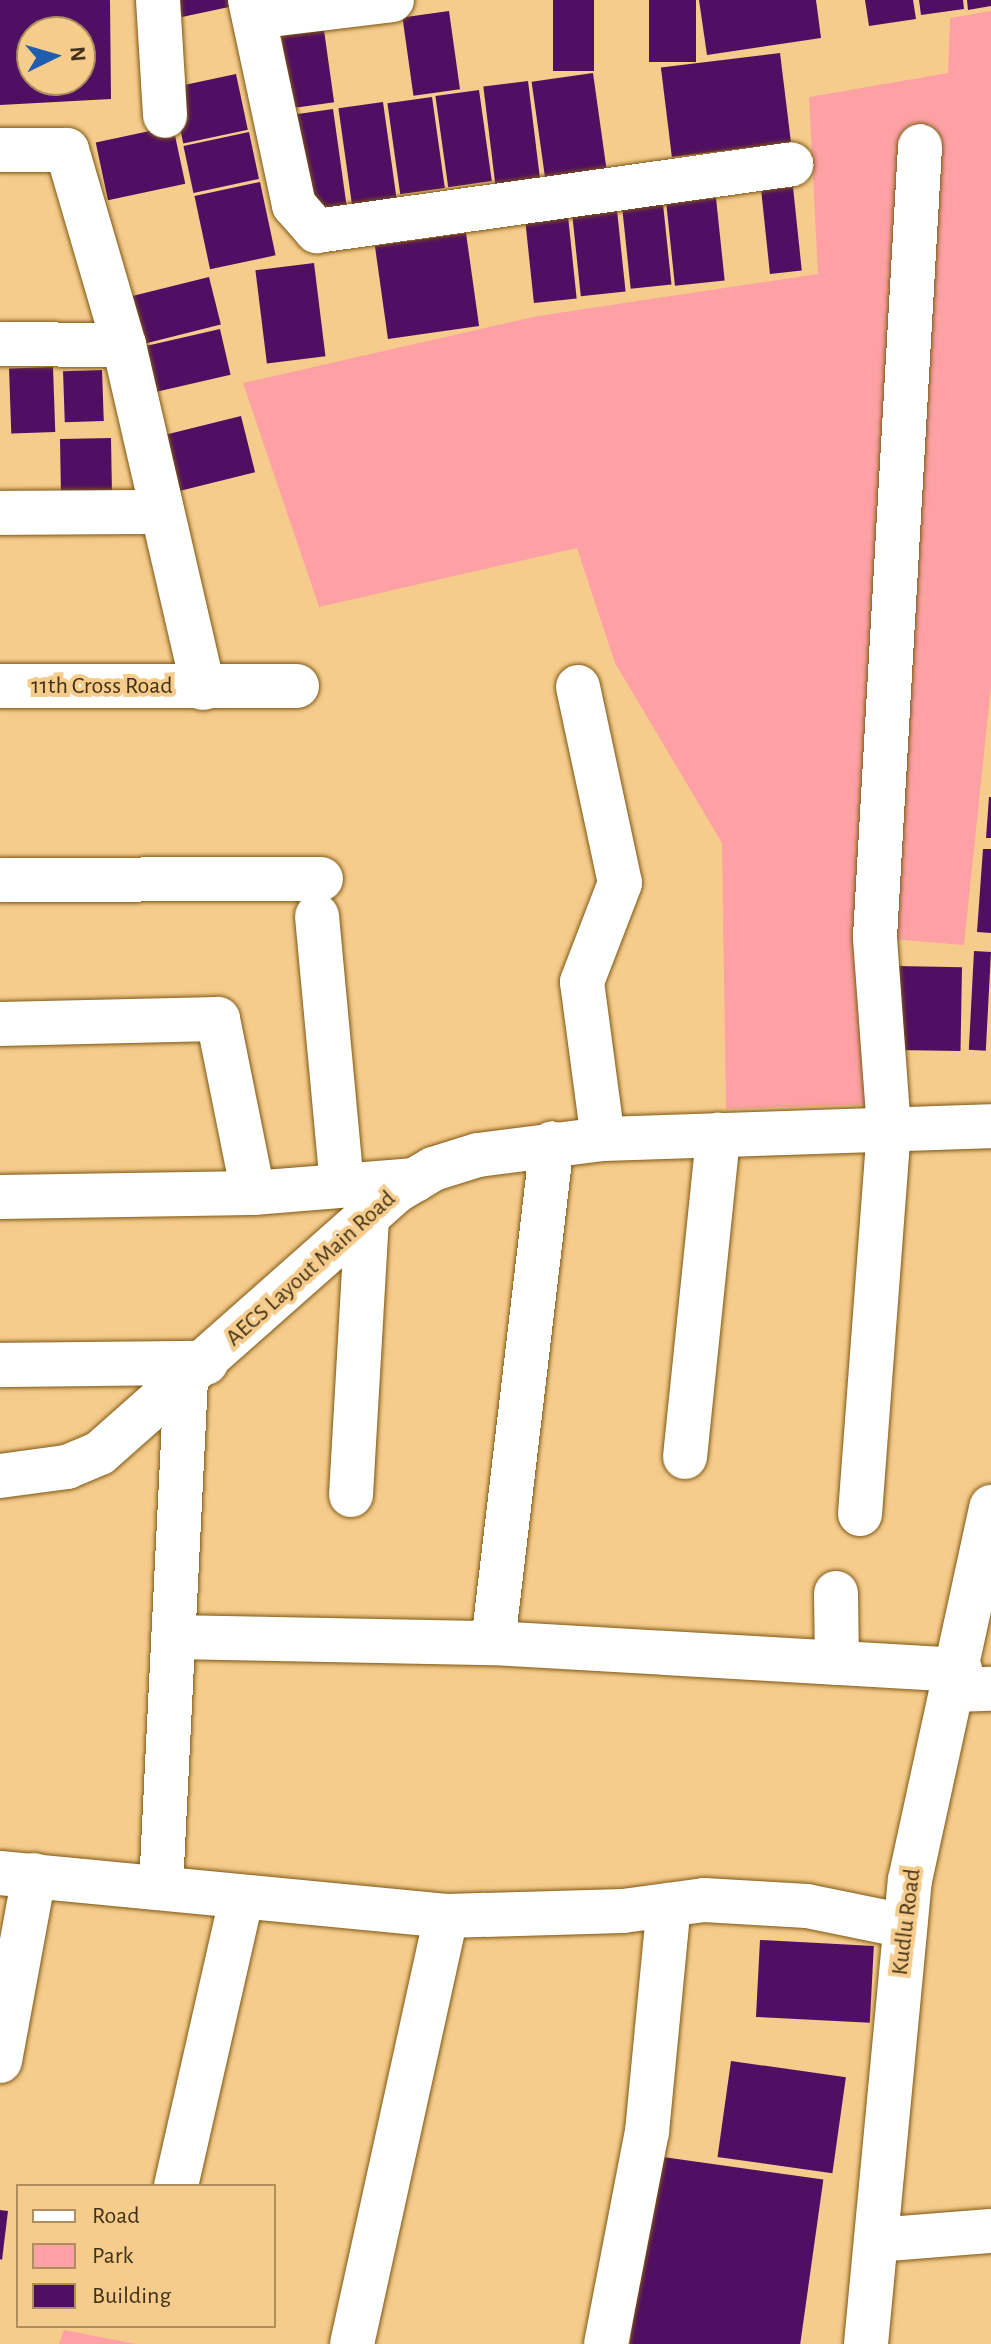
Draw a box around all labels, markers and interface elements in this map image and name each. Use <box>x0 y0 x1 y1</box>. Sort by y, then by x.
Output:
north arrow <box>16 16 96 96</box>
text: N <box>66 45 90 63</box>
street label: 11th Cross Road <box>31 673 173 701</box>
street label: AECS Layout Main Road <box>220 1185 402 1353</box>
street label: Kudlu Road <box>886 1867 928 1977</box>
legend <box>16 2184 276 2328</box>
text: Road <box>92 2204 140 2228</box>
text: Park <box>92 2244 133 2268</box>
text: Building <box>92 2284 171 2308</box>

